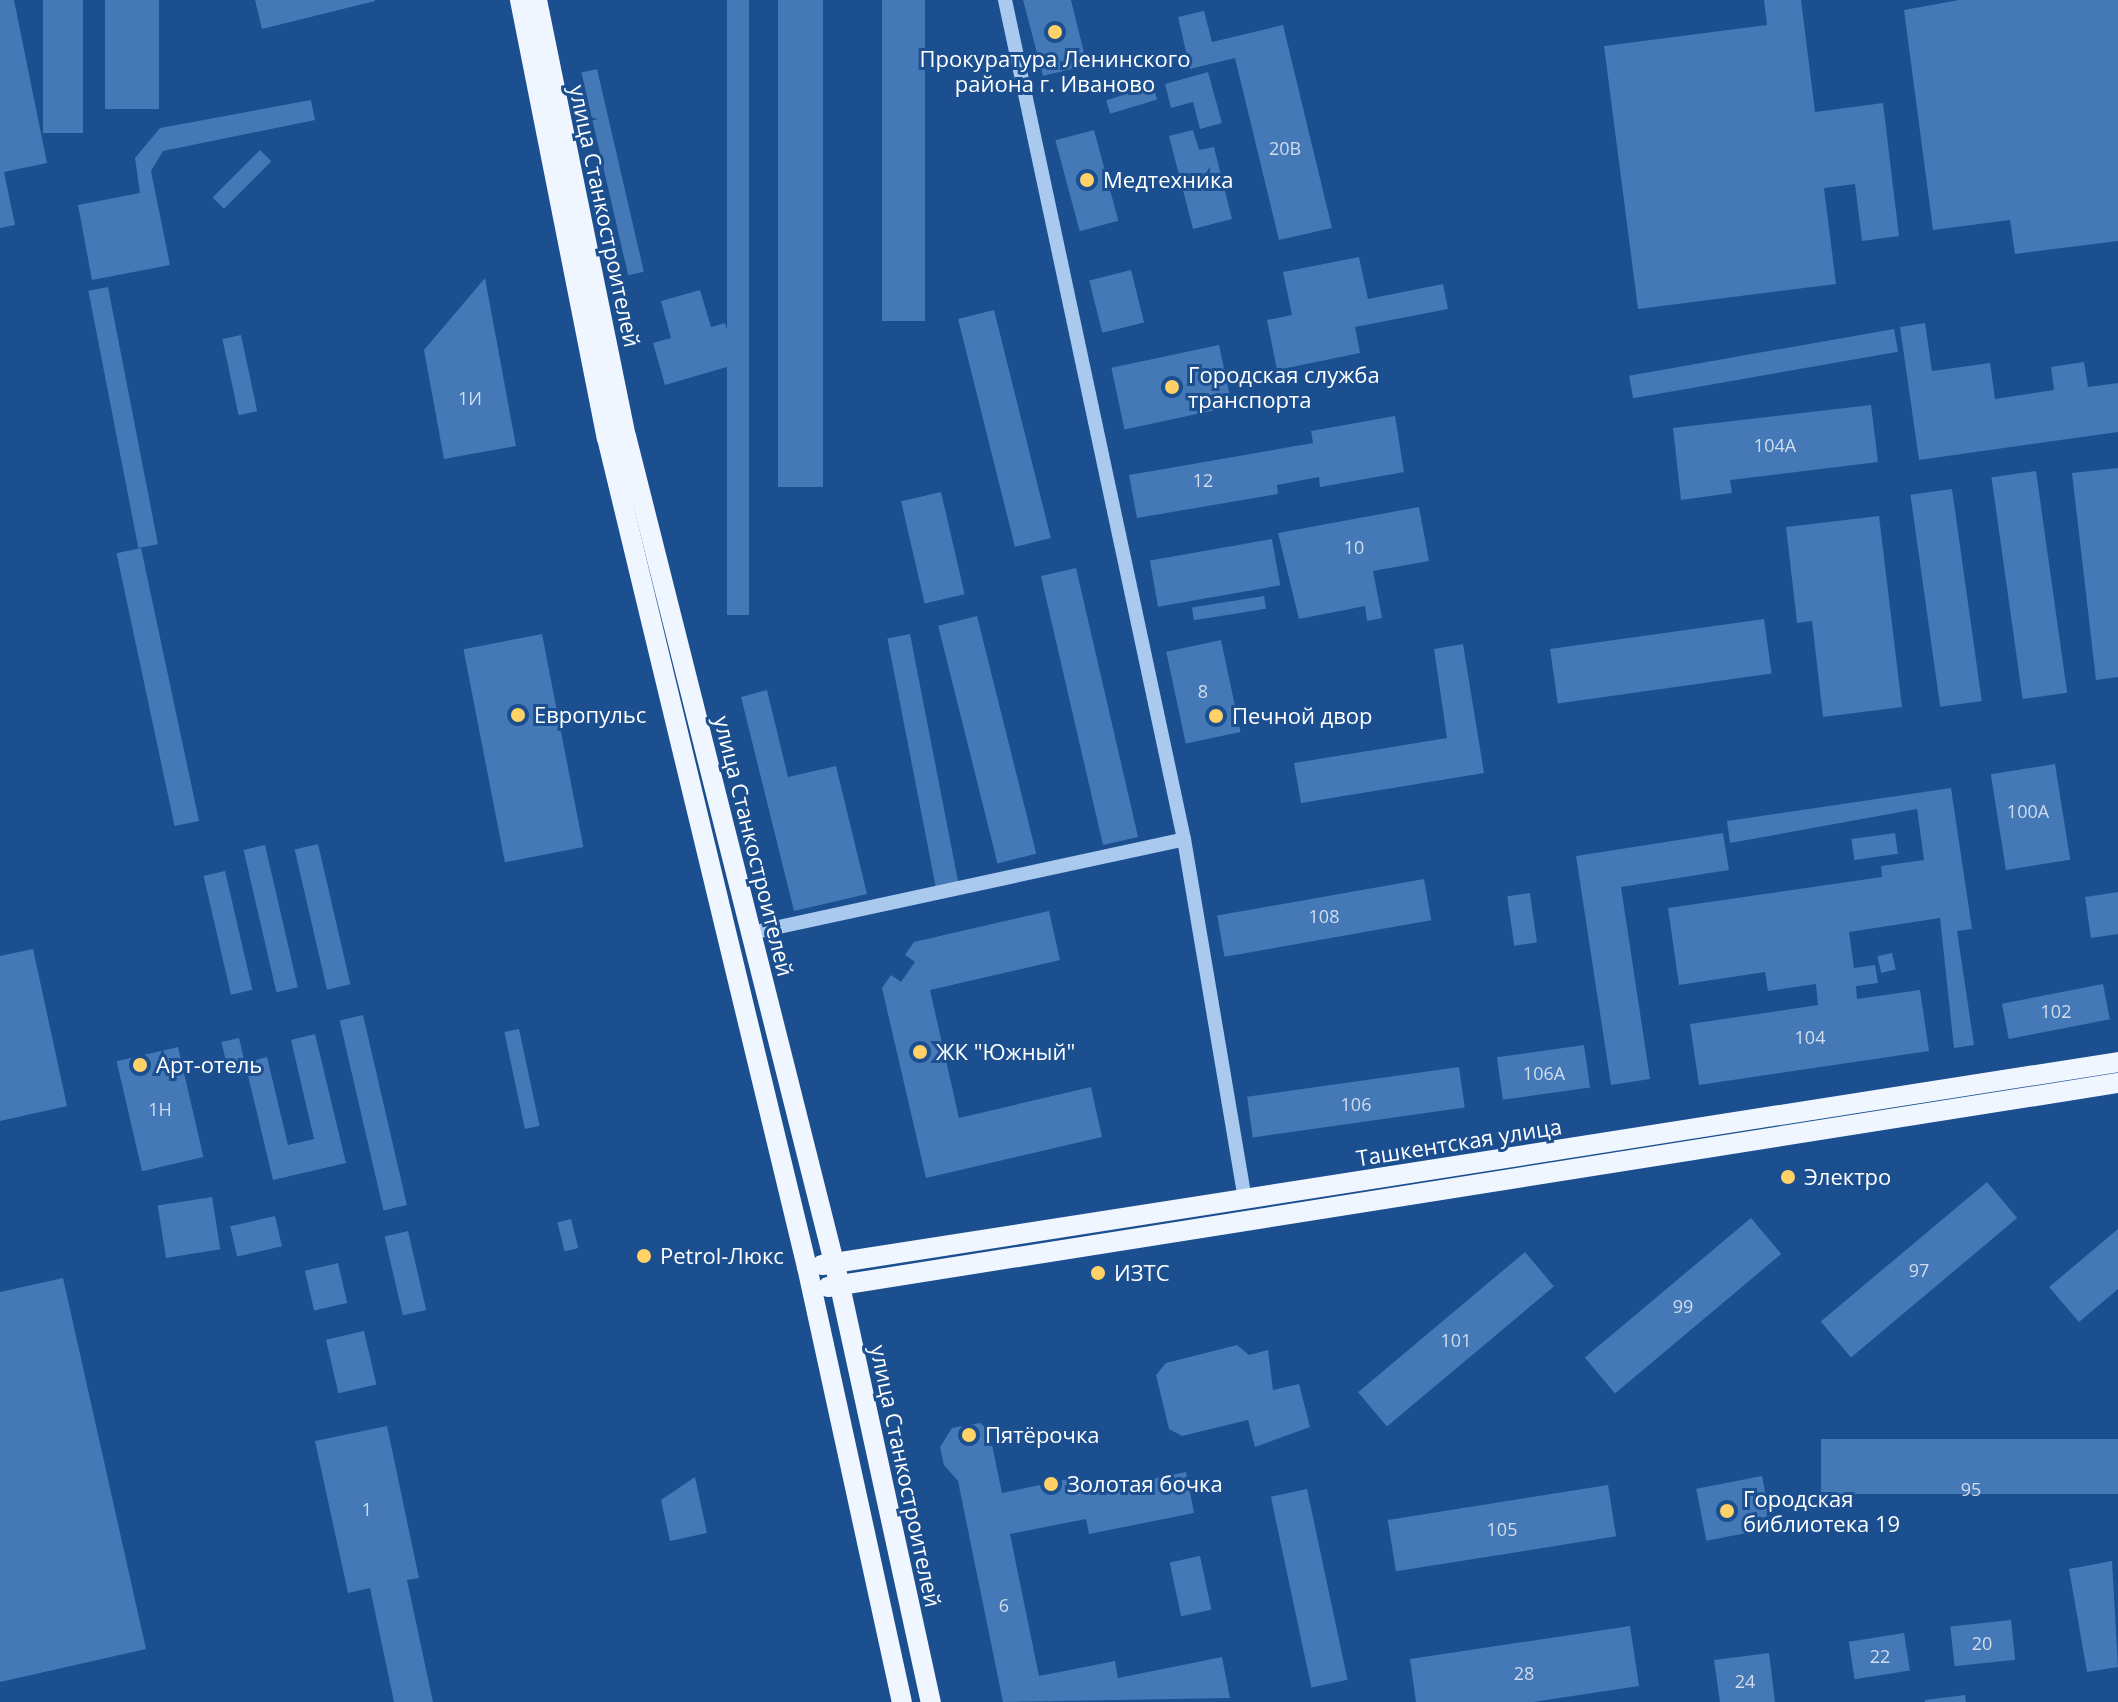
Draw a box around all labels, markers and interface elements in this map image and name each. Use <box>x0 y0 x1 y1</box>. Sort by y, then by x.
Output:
marker: Прокуратура Ленинского района г. Иваново <box>1046 23 1064 41</box>
place label: Прокуратура Ленинского района г. Иваново <box>919 45 1191 96</box>
street label: улица Станкостроителей <box>564 82 646 350</box>
house number: 20В <box>1269 137 1301 159</box>
place label: Медтехника <box>1103 167 1234 193</box>
marker: Медтехника <box>1078 171 1096 189</box>
place label: Городская служба транспорта <box>1188 361 1380 412</box>
marker: Городская служба транспорта <box>1163 378 1181 396</box>
house number: 1И <box>458 387 482 409</box>
house number: 104А <box>1754 434 1796 456</box>
house number: 12 <box>1193 469 1213 491</box>
house number: 10 <box>1344 536 1364 558</box>
house number: 8 <box>1198 680 1208 702</box>
place label: Европульс <box>534 702 646 728</box>
place label: Печной двор <box>1232 703 1373 729</box>
marker: Европульс <box>509 706 527 724</box>
marker: Печной двор <box>1207 707 1225 725</box>
street label: улица Станкостроителей <box>709 713 799 979</box>
house number: 100А <box>2007 800 2049 822</box>
house number: 108 <box>1309 905 1339 927</box>
house number: 102 <box>2041 1000 2071 1022</box>
house number: 104 <box>1795 1026 1825 1048</box>
place label: ЖК "Южный" <box>936 1039 1075 1065</box>
marker: ЖК "Южный" <box>911 1043 929 1061</box>
place label: Арт-отель <box>156 1052 262 1078</box>
marker: Арт-отель <box>131 1056 149 1074</box>
house number: 106А <box>1523 1062 1565 1084</box>
house number: 106 <box>1341 1093 1371 1115</box>
house number: 1Н <box>148 1098 172 1120</box>
street label: Ташкентская улица <box>1354 1113 1564 1171</box>
place label: Электро <box>1804 1164 1891 1190</box>
marker: Электро <box>1779 1168 1797 1186</box>
place label: Petrol-Люкс <box>660 1243 784 1269</box>
marker: Petrol-Люкс <box>635 1247 653 1265</box>
house number: 97 <box>1909 1259 1929 1281</box>
place label: ИЗТС <box>1114 1260 1170 1286</box>
marker: ИЗТС <box>1089 1264 1107 1282</box>
house number: 99 <box>1673 1295 1693 1317</box>
house number: 101 <box>1441 1329 1471 1351</box>
street label: улица Станкостроителей <box>865 1342 947 1610</box>
place label: Пятёрочка <box>985 1422 1100 1448</box>
marker: Пятёрочка <box>960 1426 978 1444</box>
place label: Золотая бочка <box>1067 1471 1223 1497</box>
marker: Золотая бочка <box>1042 1475 1060 1493</box>
house number: 95 <box>1961 1478 1981 1500</box>
place label: Городская библиотека 19 <box>1743 1485 1900 1536</box>
house number: 1 <box>362 1498 372 1520</box>
marker: Городская библиотека 19 <box>1718 1502 1736 1520</box>
house number: 105 <box>1487 1518 1517 1540</box>
house number: 6 <box>999 1594 1009 1616</box>
house number: 20 <box>1972 1632 1992 1654</box>
house number: 22 <box>1870 1645 1890 1667</box>
house number: 28 <box>1514 1662 1534 1684</box>
house number: 24 <box>1735 1670 1755 1692</box>

